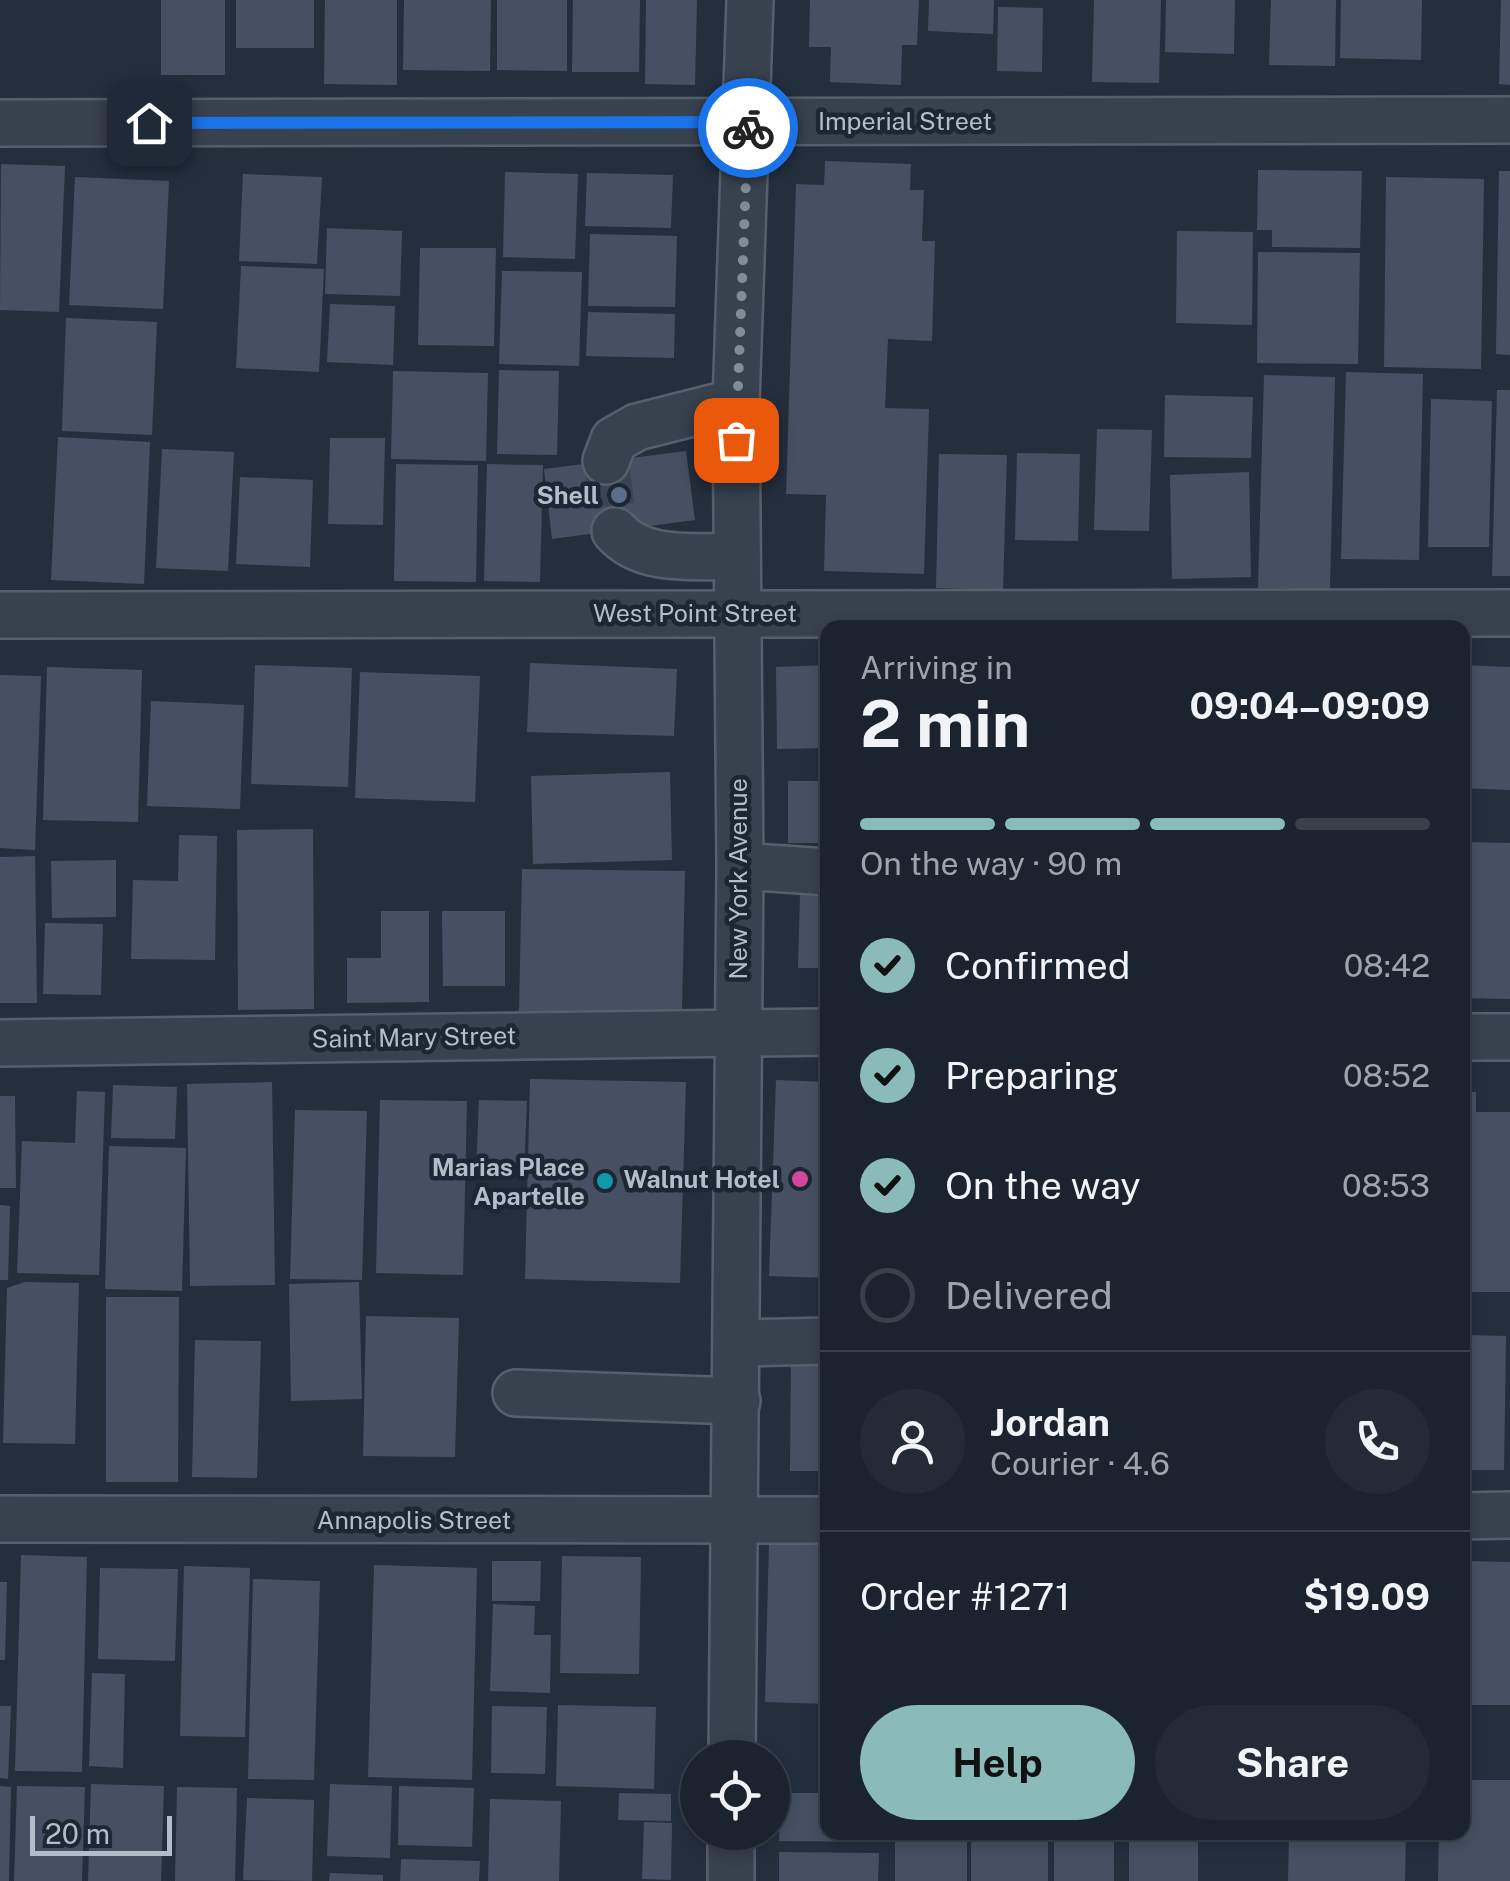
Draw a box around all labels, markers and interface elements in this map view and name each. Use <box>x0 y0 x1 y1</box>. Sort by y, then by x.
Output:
courier <box>698 78 798 178</box>
pin <box>107 81 192 166</box>
icon: home <box>122 96 177 151</box>
icon: bike <box>721 101 776 156</box>
street label: Imperial Street <box>818 106 992 136</box>
pin <box>694 398 779 483</box>
icon: bag <box>709 413 764 468</box>
place label: Shell <box>536 480 599 510</box>
marker: Shell <box>608 484 630 506</box>
street label: West Point Street <box>593 598 797 628</box>
text: Arriving in <box>860 649 1013 686</box>
text: 09:04–09:09 <box>1189 683 1430 728</box>
text: 2 min <box>860 685 1030 762</box>
street label: New York Avenue <box>723 778 753 980</box>
text: On the way · 90 m <box>860 845 1122 882</box>
icon: check <box>860 938 915 993</box>
text: Confirmed <box>945 943 1130 988</box>
text: 08:42 <box>1344 947 1430 984</box>
street label: Saint Mary Street <box>311 1020 517 1054</box>
icon: check <box>860 1048 915 1103</box>
text: Preparing <box>945 1053 1119 1098</box>
text: 08:52 <box>1343 1057 1430 1094</box>
place label: Marias Place Apartelle <box>432 1152 585 1211</box>
icon: check <box>860 1158 915 1213</box>
text: On the way <box>945 1163 1141 1208</box>
place label: Walnut Hotel <box>624 1164 780 1194</box>
text: 08:53 <box>1342 1167 1430 1204</box>
marker: Walnut Hotel <box>789 1168 811 1190</box>
marker: Marias Place Apartelle <box>594 1170 616 1192</box>
text: Delivered <box>945 1273 1113 1318</box>
button: person <box>860 1389 965 1494</box>
button: phone <box>1325 1389 1430 1494</box>
text: Jordan <box>990 1400 1110 1445</box>
text: Courier · 4.6 <box>990 1445 1170 1482</box>
street label: Annapolis Street <box>317 1505 511 1535</box>
text: Order #1271 <box>860 1574 1071 1619</box>
text: $19.09 <box>1303 1574 1430 1619</box>
button: Help <box>860 1705 1135 1820</box>
button: Share <box>1155 1705 1430 1820</box>
map controls <box>680 1740 790 1850</box>
button: locate <box>680 1740 790 1850</box>
scale bar <box>30 1811 172 1856</box>
text: 20 m <box>45 1817 110 1850</box>

